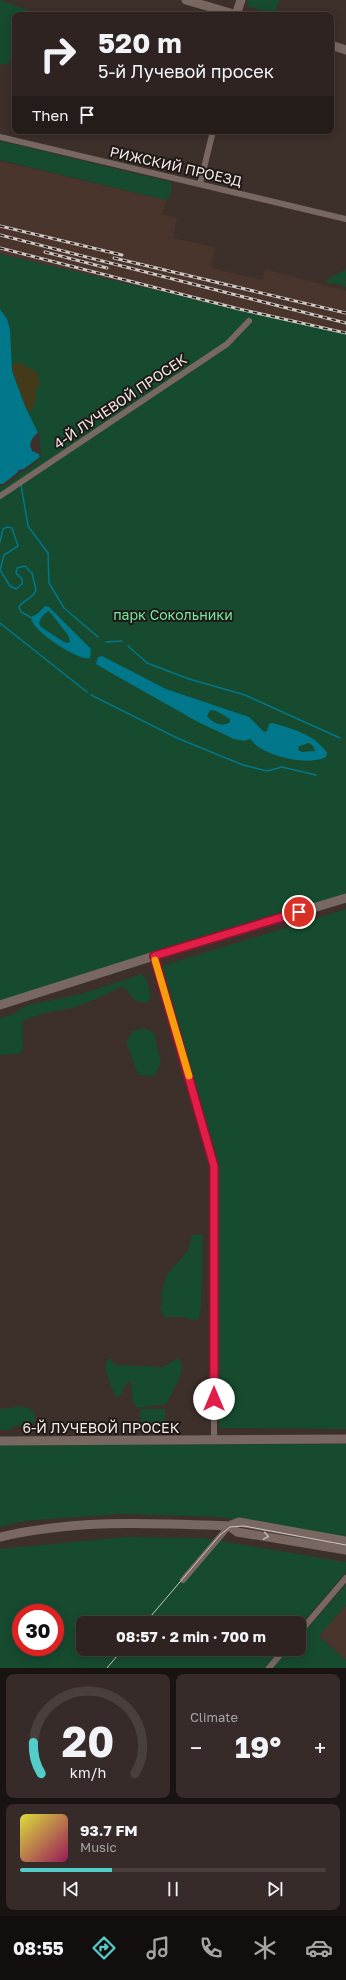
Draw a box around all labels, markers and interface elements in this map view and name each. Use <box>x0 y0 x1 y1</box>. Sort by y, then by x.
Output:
text: 520 m <box>98 26 182 59</box>
icon: right <box>32 28 84 80</box>
text: 5-й Лучевой просек <box>98 60 274 82</box>
icon: arrive <box>76 104 98 126</box>
text: Then <box>32 106 68 124</box>
street label: РИЖСКИЙ ПРОЕЗД <box>108 143 244 189</box>
street label: 4-Й ЛУЧЕВОЙ ПРОСЕК <box>50 350 190 452</box>
park label: парк Сокольники <box>113 606 233 623</box>
pin <box>282 895 316 929</box>
icon: arrive <box>288 901 310 923</box>
position arrow <box>193 1378 235 1420</box>
street label: 6-Й ЛУЧЕВОЙ ПРОСЕК <box>23 1419 180 1436</box>
one-way arrow <box>262 1532 269 1540</box>
speed limit sign: 30 <box>12 1604 64 1656</box>
text: 08:57 · 2 min · 700 m <box>116 1627 266 1645</box>
text: Climate <box>190 1709 238 1725</box>
text: 20 <box>62 1716 114 1766</box>
text: 19° <box>235 1729 281 1765</box>
text: − <box>190 1734 202 1761</box>
text: + <box>314 1734 326 1761</box>
text: km/h <box>70 1764 106 1781</box>
text: 93.7 FM <box>80 1821 138 1839</box>
text: Music <box>80 1839 117 1855</box>
icon: previous <box>60 1878 82 1900</box>
icon: pause <box>162 1878 184 1900</box>
icon: next <box>264 1878 286 1900</box>
icon: directions <box>90 1934 118 1962</box>
icon: music <box>144 1934 172 1962</box>
icon: phone <box>197 1934 225 1962</box>
icon: climate <box>251 1934 279 1962</box>
icon: car <box>305 1934 333 1962</box>
text: 08:55 <box>13 1937 64 1959</box>

